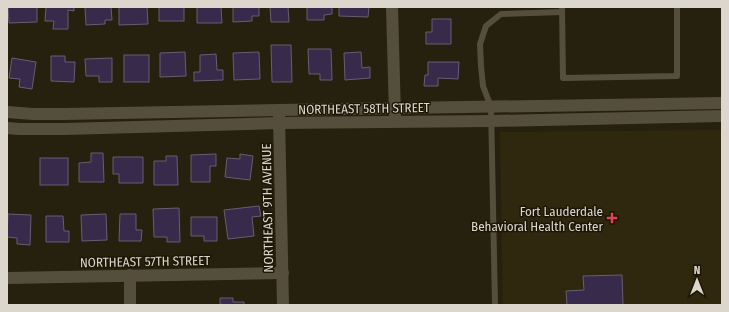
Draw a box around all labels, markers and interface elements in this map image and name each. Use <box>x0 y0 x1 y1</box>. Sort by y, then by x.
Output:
street label: NORTHEAST 58TH STREET <box>298 100 430 117</box>
street label: NORTHEAST 9TH AVENUE <box>259 143 276 273</box>
place label: Fort Lauderdale Behavioral Health Center <box>471 204 603 234</box>
marker: Fort Lauderdale Behavioral Health Center <box>606 212 618 224</box>
street label: NORTHEAST 57TH STREET <box>80 253 210 270</box>
north arrow <box>677 260 717 300</box>
text: N <box>694 264 700 277</box>

